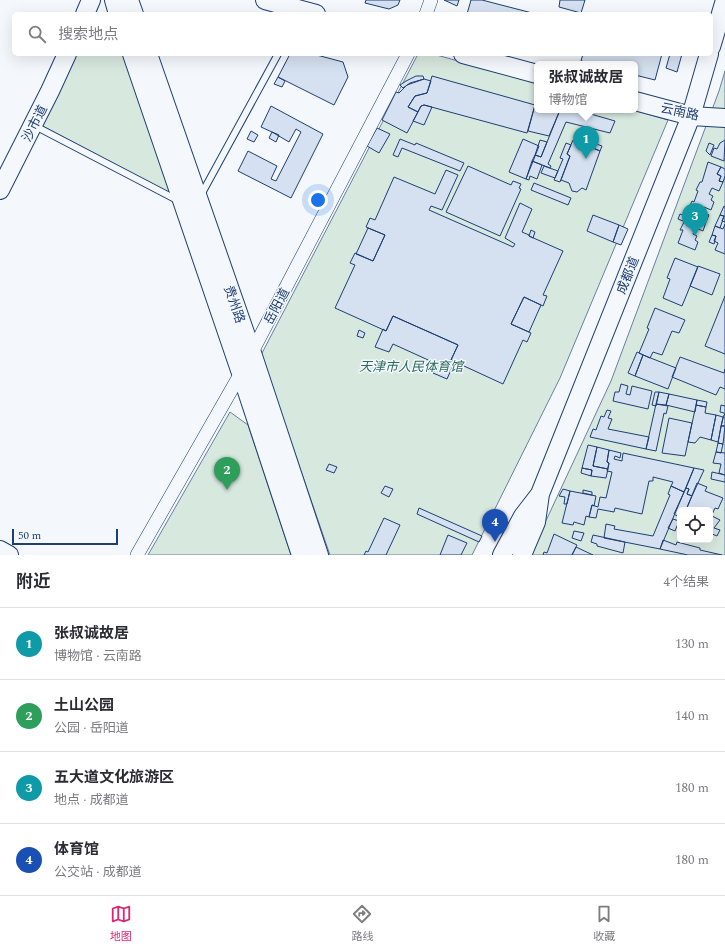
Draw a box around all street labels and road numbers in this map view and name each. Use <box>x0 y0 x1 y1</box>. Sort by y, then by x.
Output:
street label: 云南路 <box>659 98 701 126</box>
street label: 沙市道 <box>17 102 53 145</box>
street label: 成都道 <box>611 254 645 297</box>
street label: 贵州路 <box>218 283 250 326</box>
street label: 岳阳道 <box>259 285 295 328</box>

